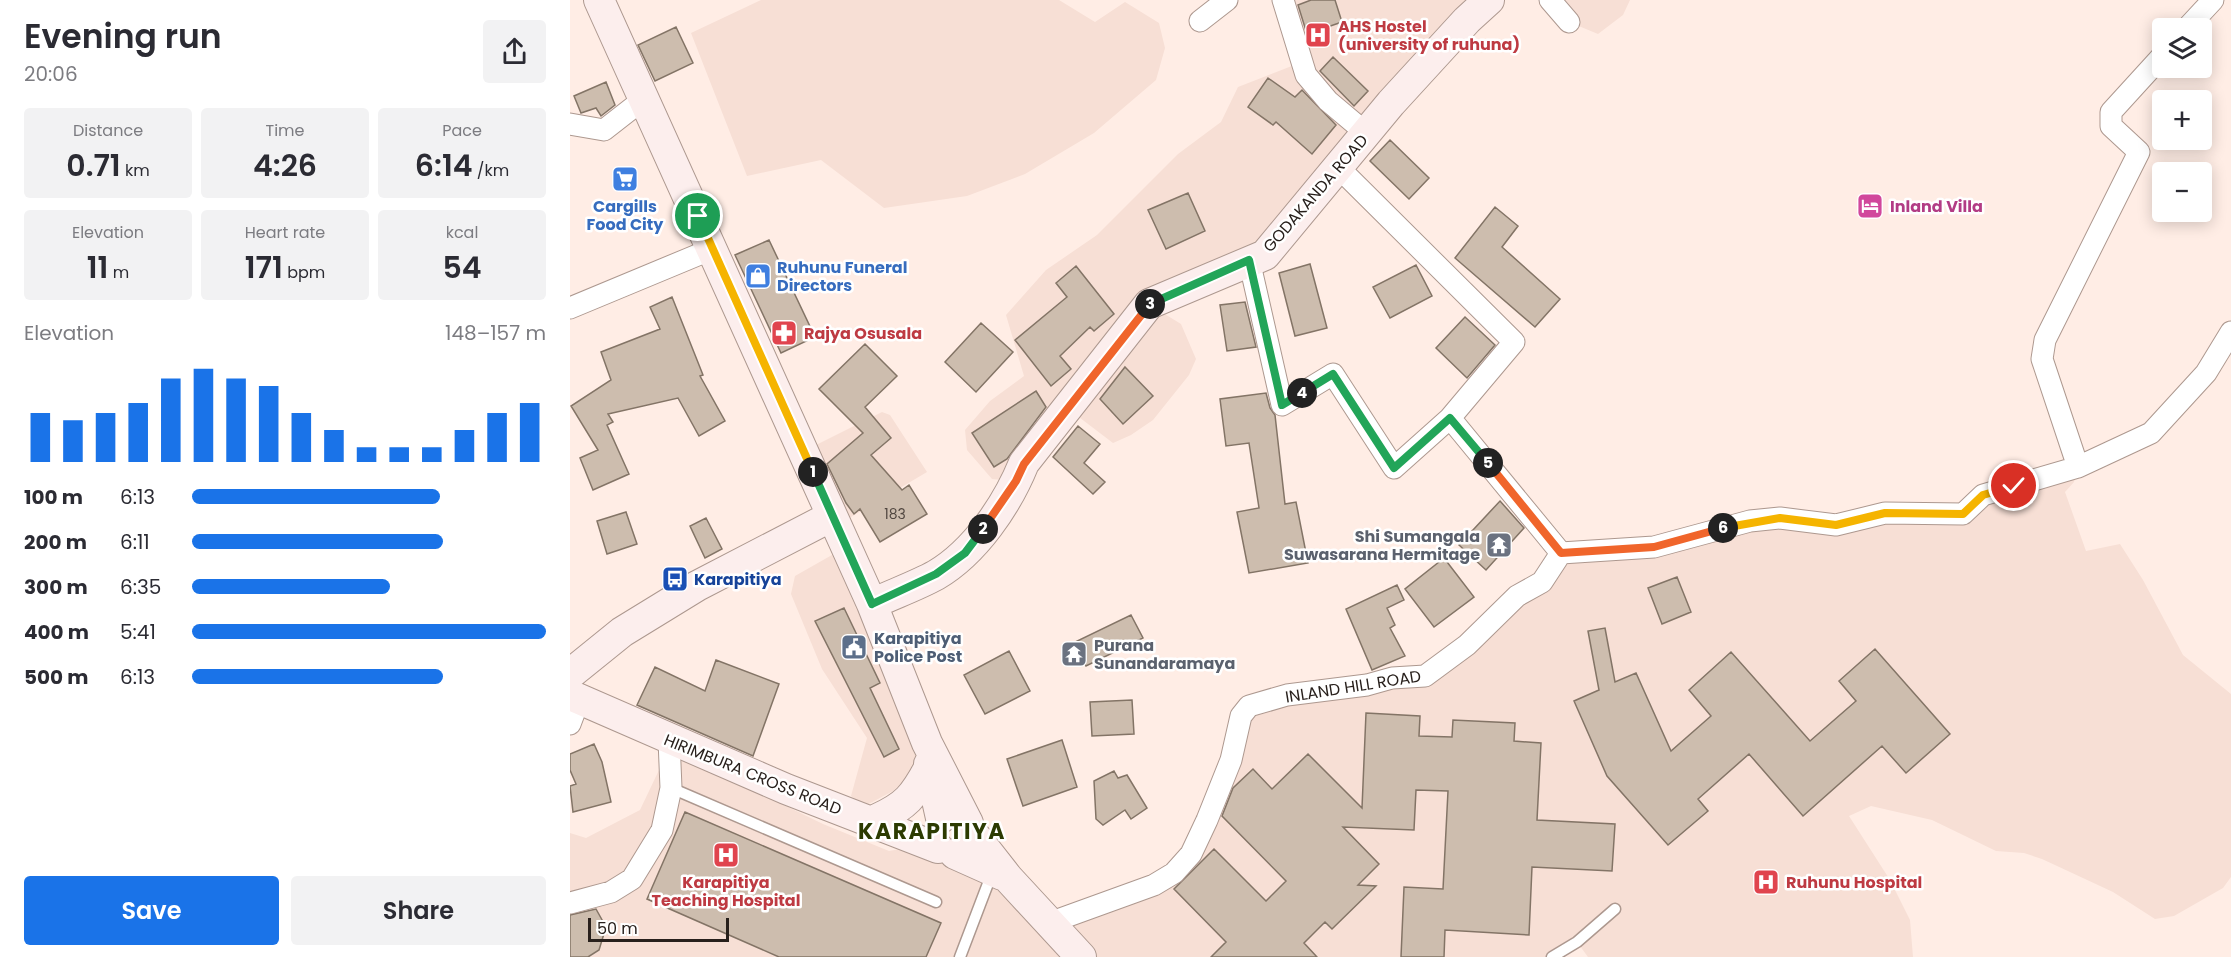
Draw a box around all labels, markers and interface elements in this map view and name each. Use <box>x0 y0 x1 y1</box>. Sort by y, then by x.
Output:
text: Evening run <box>24 13 222 60</box>
place label: AHS Hostel (university of ruhuna) <box>1338 15 1520 56</box>
map controls <box>2152 18 2212 222</box>
button: layers <box>2152 18 2212 78</box>
button: share <box>483 20 546 83</box>
hospital icon: AHS Hostel (university of ruhuna) <box>1303 20 1333 50</box>
text: 20:06 <box>24 60 78 88</box>
button: + <box>2152 90 2212 150</box>
text: Distance <box>73 119 143 142</box>
text: Time <box>266 119 305 142</box>
text: Pace <box>442 119 482 142</box>
street label: GODAKANDA ROAD <box>1258 129 1373 257</box>
text: 0.71 <box>66 144 121 187</box>
text: 4:26 <box>253 144 317 187</box>
text: 6:14 <box>415 144 473 187</box>
text: km <box>121 159 150 182</box>
text: /km <box>473 159 509 182</box>
button: − <box>2152 162 2212 222</box>
supermarket icon: Cargills Food City <box>610 164 640 194</box>
pin <box>672 190 723 241</box>
hotel icon: Inland Villa <box>1855 191 1885 221</box>
place label: Cargills Food City <box>587 195 664 236</box>
place label: Inland Villa <box>1890 195 1983 218</box>
icon: arrive <box>681 199 714 232</box>
text: Elevation <box>72 221 144 244</box>
text: Heart rate <box>245 221 325 244</box>
text: kcal <box>446 221 478 244</box>
text: 11 <box>87 246 108 289</box>
text: 171 <box>245 246 283 289</box>
text: 54 <box>442 246 482 289</box>
place label: Ruhunu Funeral Directors <box>777 256 907 297</box>
text: m <box>108 261 129 284</box>
text: bpm <box>283 261 325 284</box>
shop icon: Ruhunu Funeral Directors <box>743 261 773 291</box>
pin: 3 <box>1135 289 1165 319</box>
text: 3 <box>1145 292 1155 315</box>
pharmacy icon: Rajya Osusala <box>769 318 799 348</box>
text: Elevation <box>24 319 114 347</box>
text: 148–157 m <box>445 319 546 347</box>
place label: Rajya Osusala <box>804 322 922 345</box>
pin: 4 <box>1287 378 1317 408</box>
text: 4 <box>1297 381 1307 404</box>
pin: 5 <box>1473 448 1503 478</box>
text: 5 <box>1483 451 1493 474</box>
pin: 1 <box>798 457 828 487</box>
text: 1 <box>810 460 816 483</box>
pin <box>1988 460 2039 511</box>
icon: check <box>1997 469 2030 502</box>
text: 100 m <box>24 483 83 511</box>
text: 6:13 <box>120 483 155 511</box>
house number: 183 <box>884 504 906 524</box>
pin: 6 <box>1708 513 1738 543</box>
pin: 2 <box>968 514 998 544</box>
text: 6 <box>1718 516 1728 539</box>
text: 2 <box>978 517 988 540</box>
place label: Shi Sumangala Suwasarana Hermitage <box>1284 525 1480 566</box>
text: 200 m <box>24 528 87 556</box>
text: 6:11 <box>120 528 150 556</box>
temple icon: Shi Sumangala Suwasarana Hermitage <box>1484 530 1514 560</box>
bus stop icon: Karapitiya <box>660 564 690 594</box>
place label: Karapitiya <box>694 568 782 591</box>
text: 300 m <box>24 573 88 601</box>
text: 6:35 <box>120 573 161 601</box>
text: 400 m <box>24 618 89 646</box>
text: 5:41 <box>120 618 156 646</box>
place label: Karapitiya Police Post <box>874 627 962 668</box>
public building icon: Karapitiya Police Post <box>839 632 869 662</box>
place label: Purana Sunandaramaya <box>1094 634 1235 675</box>
temple icon: Purana Sunandaramaya <box>1059 639 1089 669</box>
text: 500 m <box>24 663 89 691</box>
text: 6:13 <box>120 663 155 691</box>
street label: INLAND HILL ROAD <box>1284 664 1423 709</box>
street label: HIRIMBURA CROSS ROAD <box>660 728 845 821</box>
district label: KARAPITIYA <box>858 816 1006 847</box>
hospital icon: Karapitiya Teaching Hospital <box>711 840 741 870</box>
hospital icon: Ruhunu Hospital <box>1751 867 1781 897</box>
place label: Karapitiya Teaching Hospital <box>652 871 800 912</box>
place label: Ruhunu Hospital <box>1786 871 1922 894</box>
button: Save <box>24 876 279 945</box>
button: Share <box>291 876 546 945</box>
scale bar <box>588 915 729 942</box>
text: 50 m <box>597 917 638 940</box>

